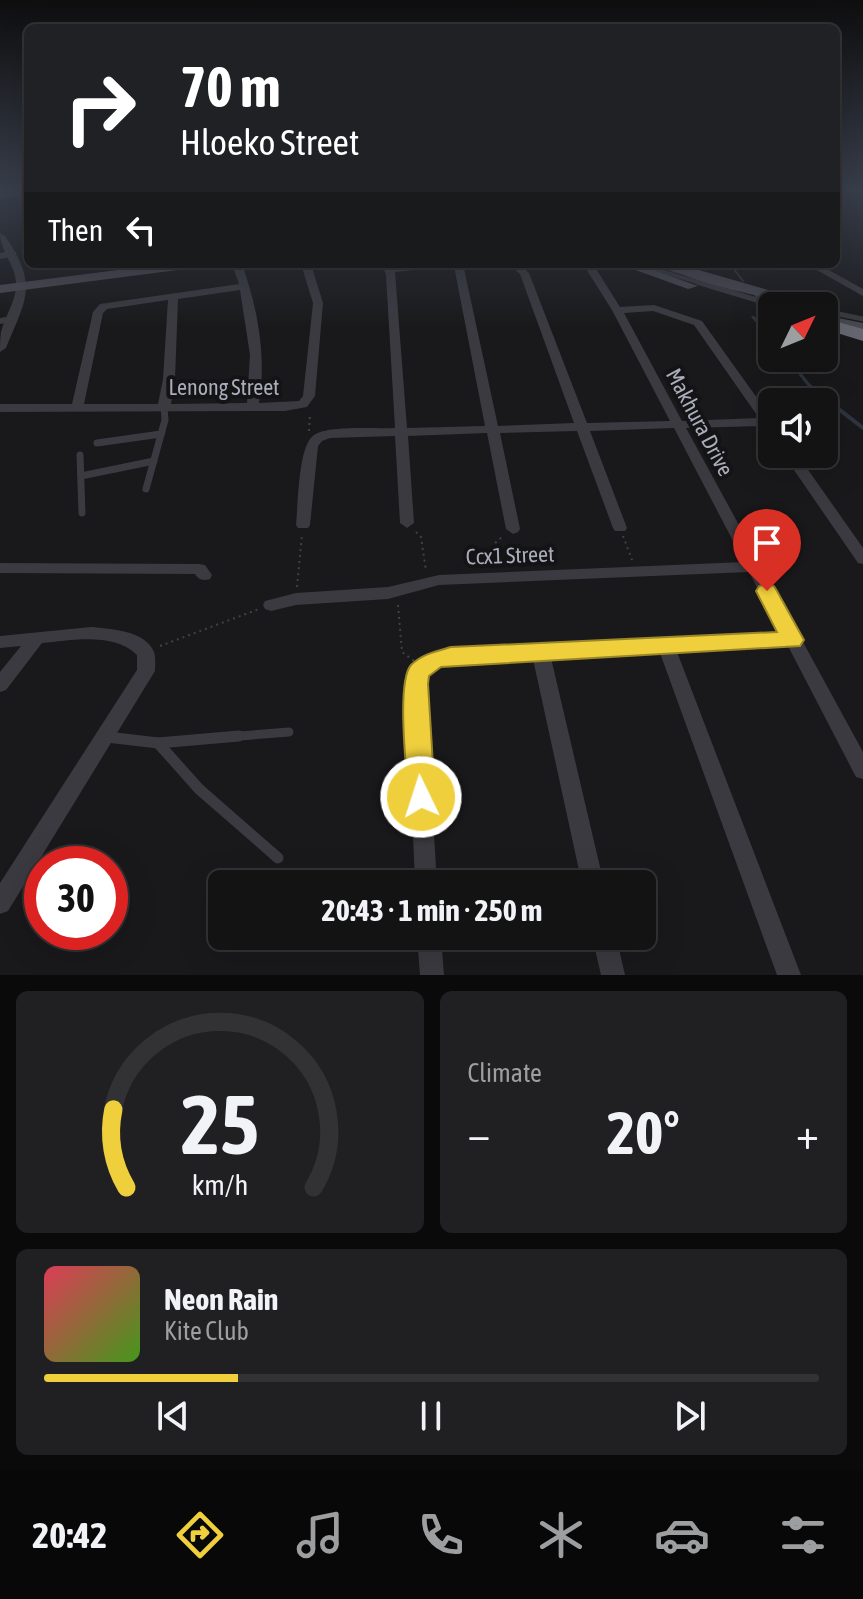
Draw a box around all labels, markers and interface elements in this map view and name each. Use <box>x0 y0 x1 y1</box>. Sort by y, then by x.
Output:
text: 70 m <box>180 55 281 119</box>
icon: right <box>48 56 152 160</box>
text: Hloeko Street <box>180 121 359 163</box>
icon: left <box>119 208 163 252</box>
text: Then <box>48 213 103 247</box>
north arrow <box>758 292 838 372</box>
map controls <box>758 292 838 468</box>
street label: Makhura Drive <box>661 364 739 480</box>
street label: Lenong Street <box>169 374 279 400</box>
button: sound <box>758 388 838 468</box>
pin <box>733 509 801 591</box>
icon: arrive <box>745 521 789 565</box>
street label: Ccx1 Street <box>465 540 555 570</box>
position arrow <box>379 755 463 839</box>
speed limit sign: 30 <box>24 846 128 950</box>
text: 20:43 · 1 min · 250 m <box>322 893 542 927</box>
text: Climate <box>468 1058 542 1088</box>
text: 25 <box>181 1076 259 1172</box>
text: 20° <box>607 1098 680 1167</box>
text: − <box>468 1108 490 1158</box>
text: + <box>796 1108 819 1158</box>
text: km/h <box>191 1168 248 1201</box>
text: Neon Rain <box>164 1282 278 1316</box>
text: Kite Club <box>164 1316 249 1346</box>
icon: previous <box>151 1394 195 1438</box>
icon: pause <box>409 1394 453 1438</box>
icon: next <box>668 1394 712 1438</box>
icon: directions <box>172 1507 228 1563</box>
icon: music <box>292 1507 348 1563</box>
icon: phone <box>413 1507 469 1563</box>
icon: climate <box>533 1507 589 1563</box>
icon: car <box>654 1507 710 1563</box>
icon: filters <box>775 1507 831 1563</box>
text: 20:42 <box>32 1514 107 1556</box>

